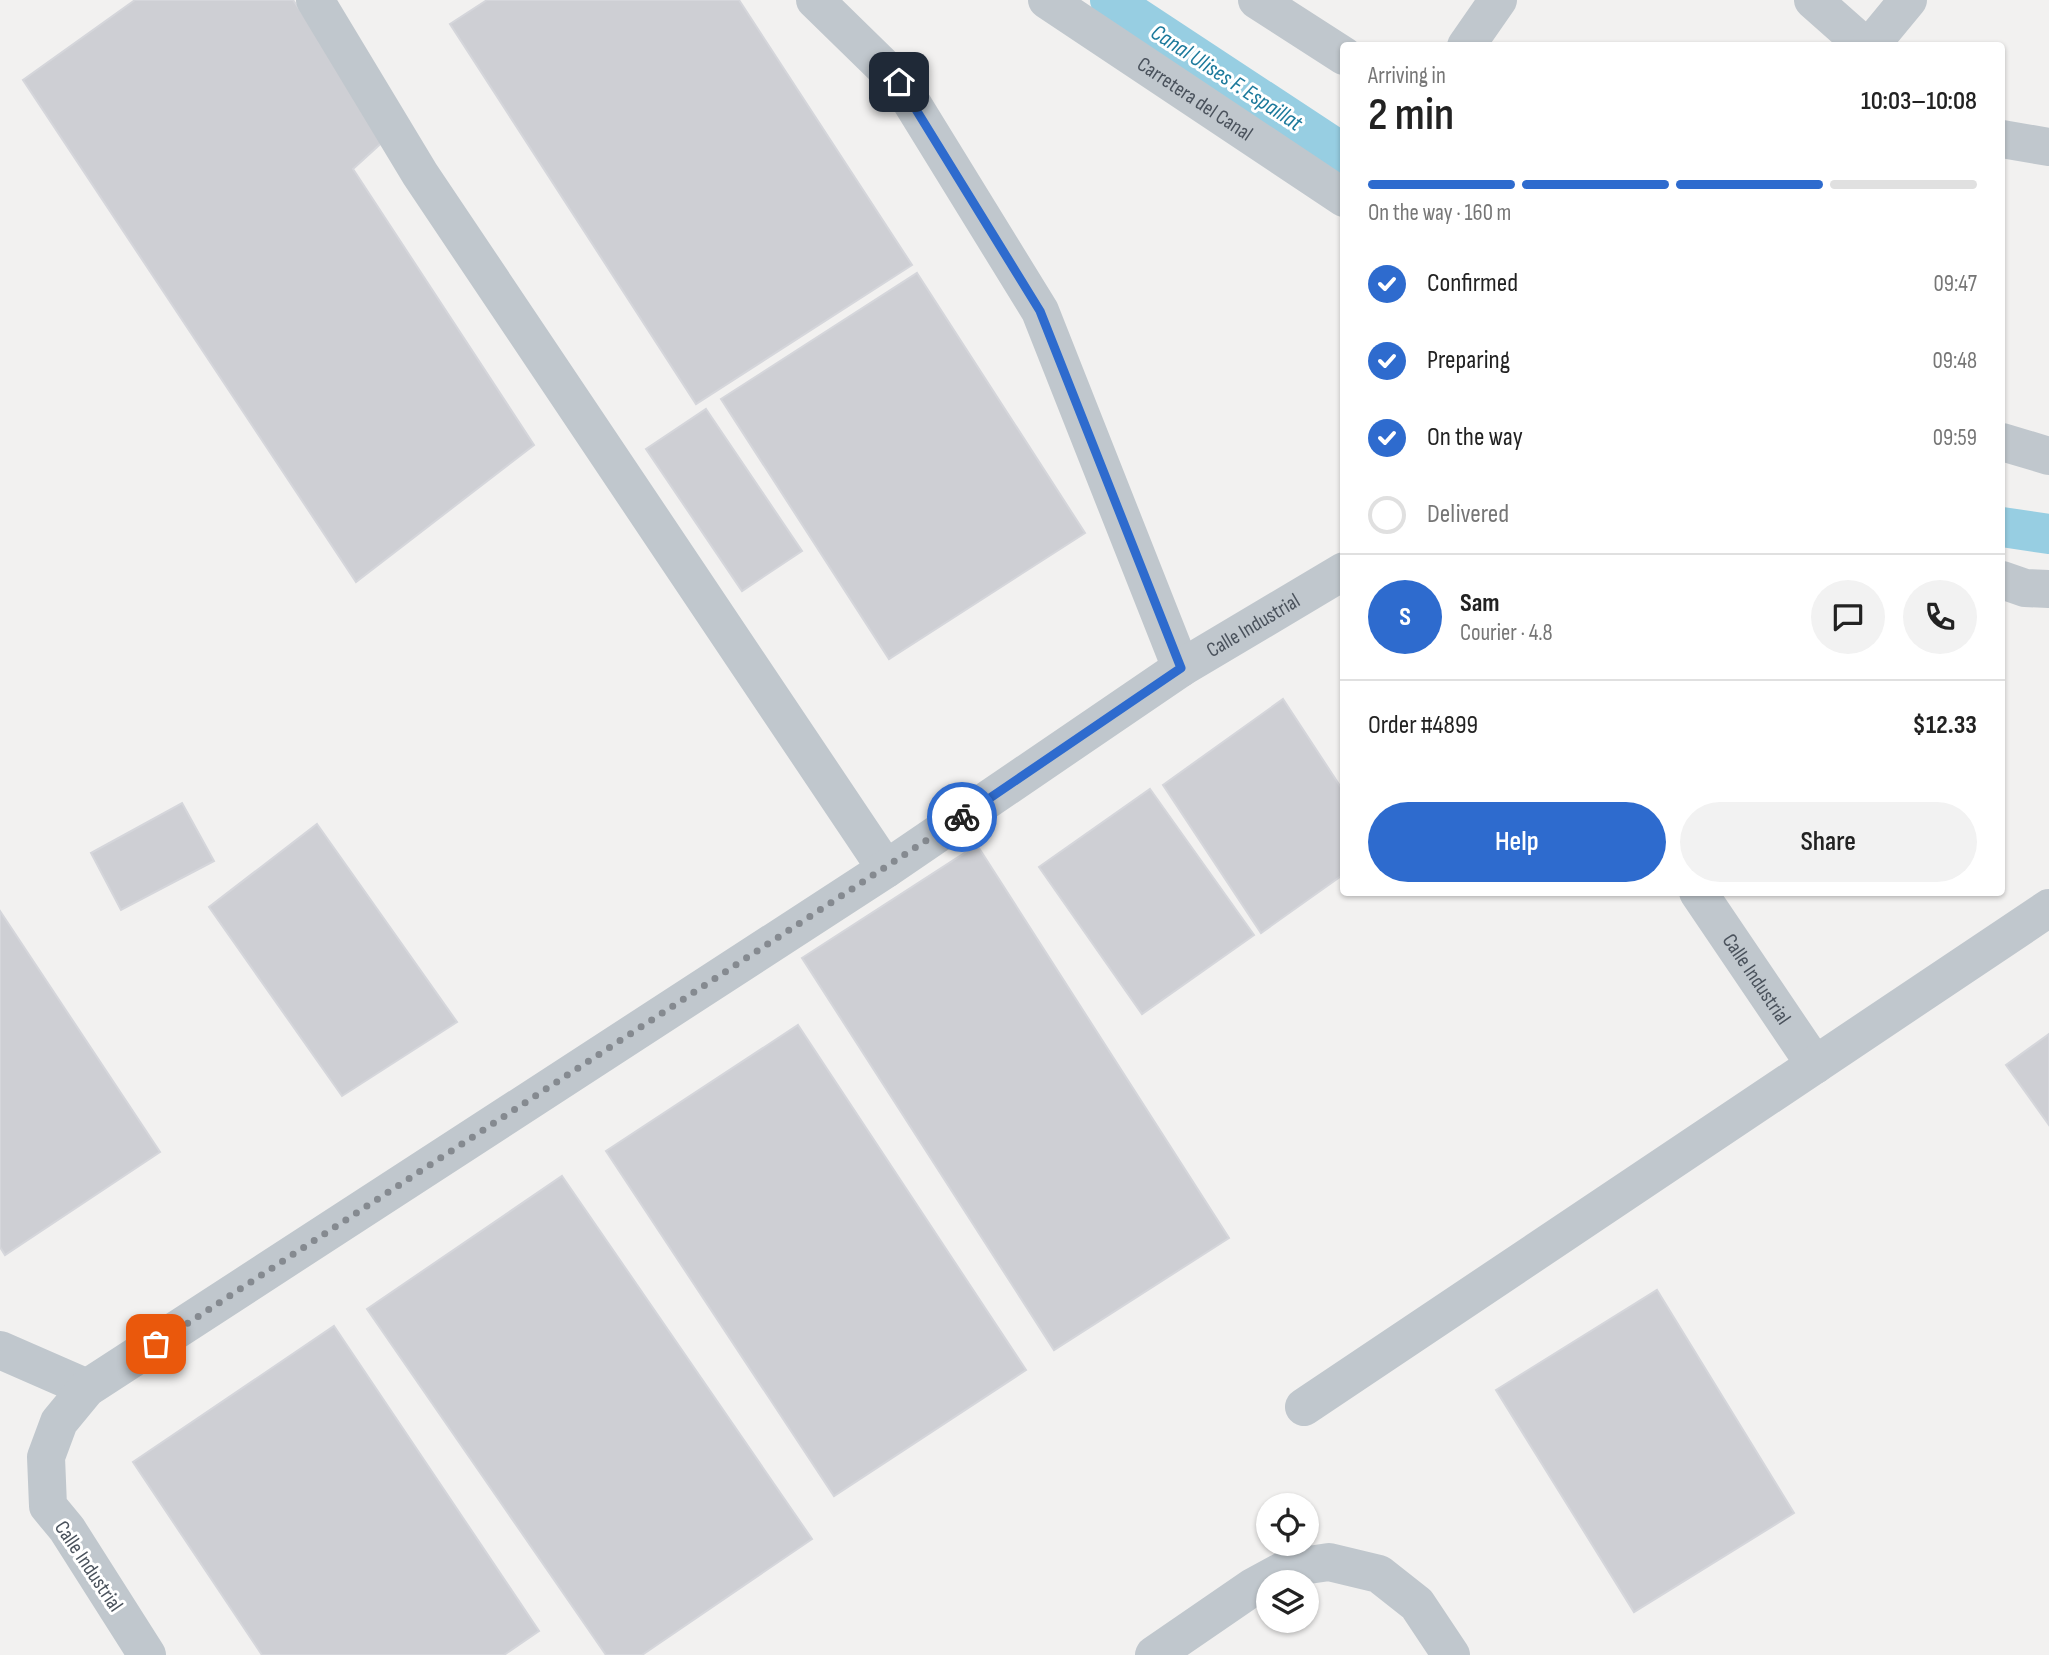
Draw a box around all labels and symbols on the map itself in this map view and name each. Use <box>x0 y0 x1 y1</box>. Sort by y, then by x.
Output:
water label: Canal Ulises F. Espaillat <box>1145 18 1308 138</box>
pin <box>869 52 929 112</box>
street label: Carretera del Canal <box>1132 52 1257 147</box>
street label: Calle Industrial <box>1202 588 1304 663</box>
courier <box>927 782 997 852</box>
street label: Calle Industrial <box>1717 929 1796 1029</box>
pin <box>126 1314 186 1374</box>
street label: Calle Industrial <box>49 1516 128 1616</box>

